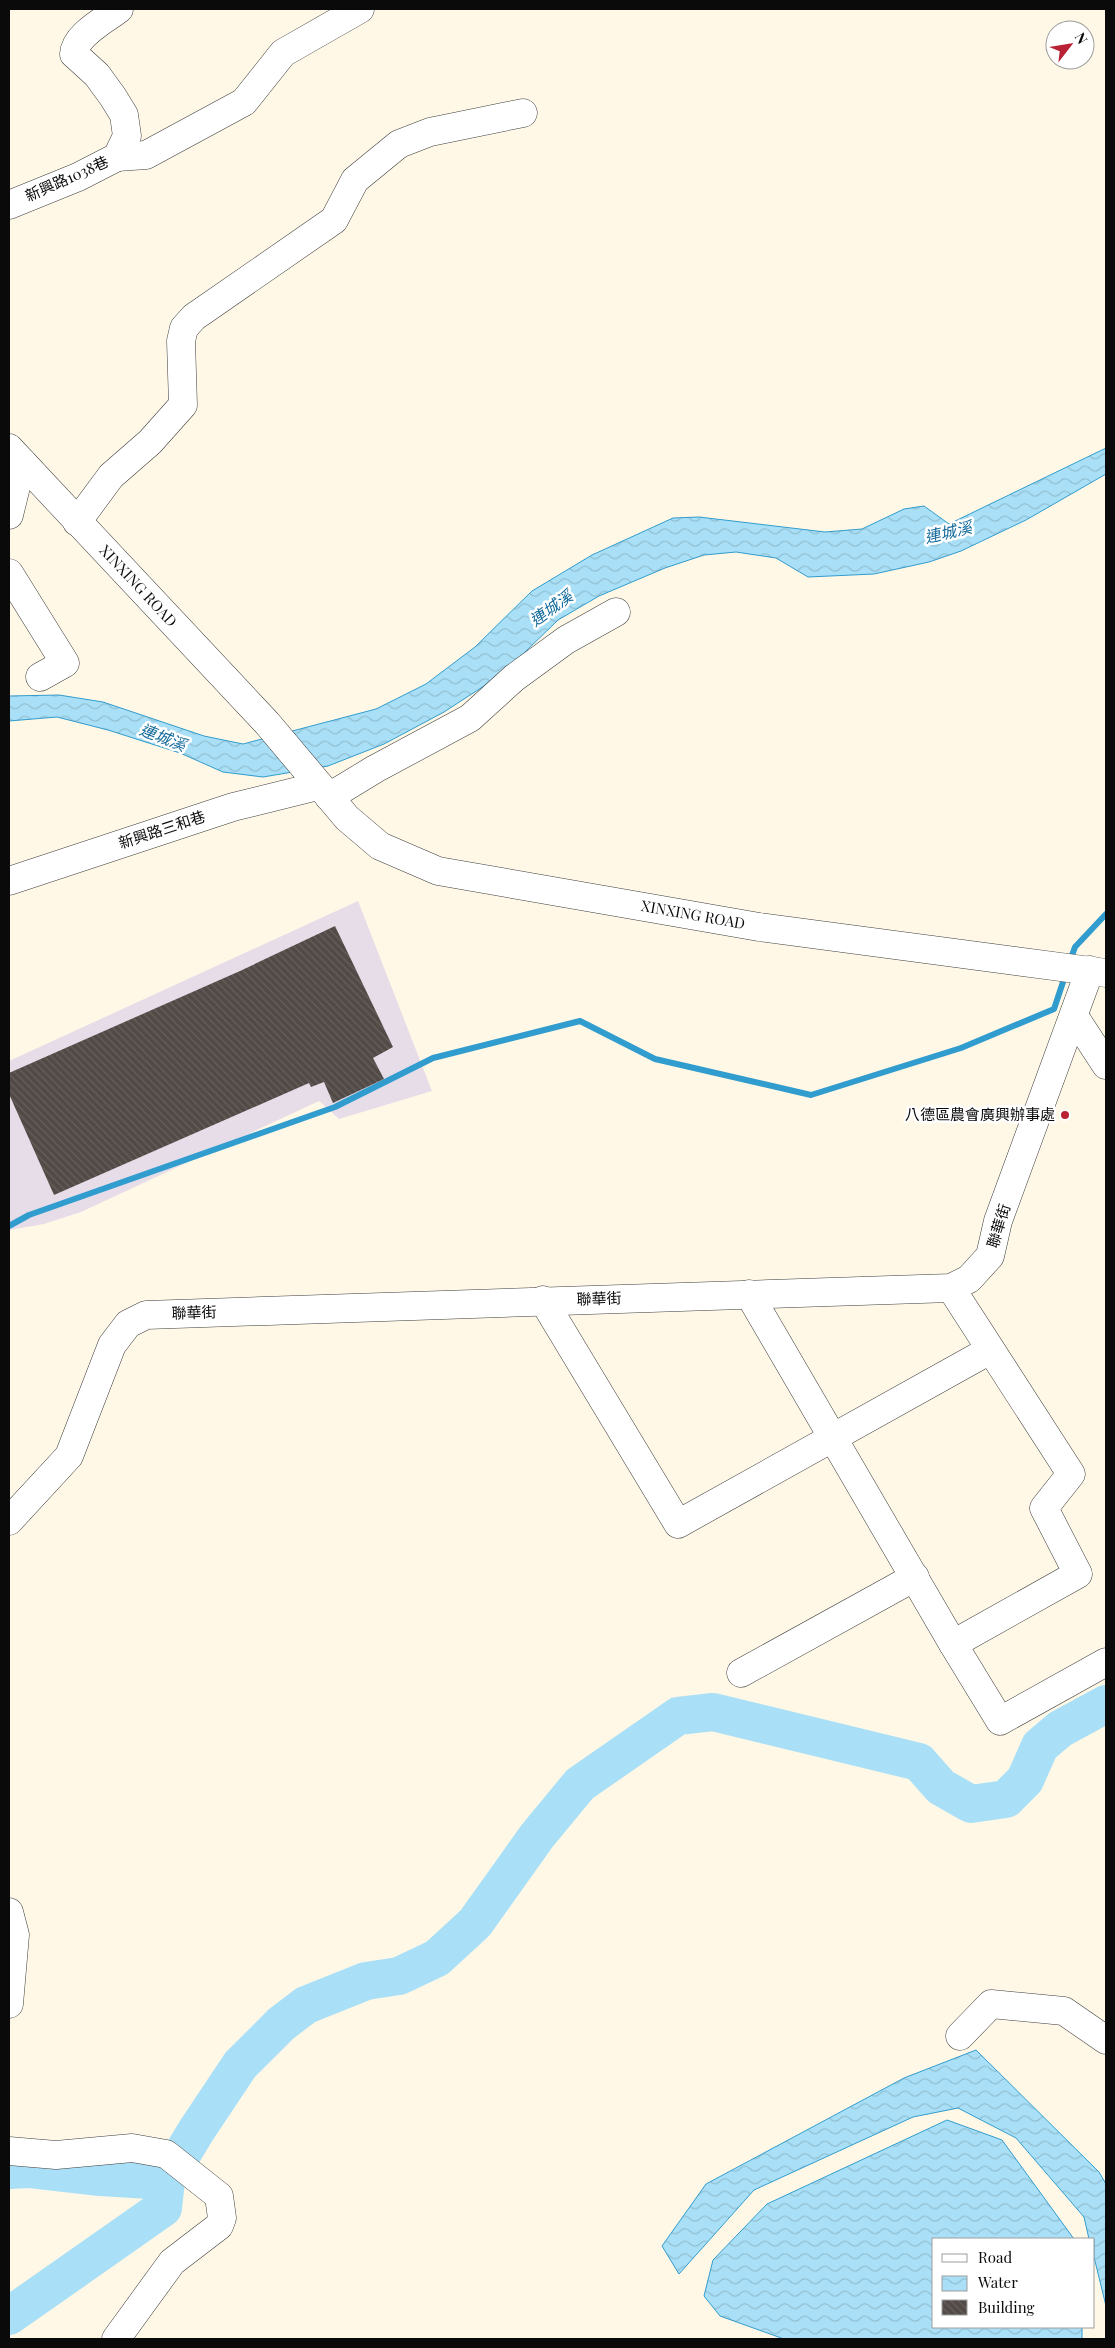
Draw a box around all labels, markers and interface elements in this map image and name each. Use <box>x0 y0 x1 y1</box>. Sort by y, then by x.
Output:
north arrow <box>1045 20 1095 70</box>
text: N <box>1071 29 1092 47</box>
street label: 新興路1038巷 <box>22 151 111 205</box>
water label: 連城溪 <box>922 515 976 547</box>
street label: XINXING ROAD <box>96 540 182 631</box>
water label: 連城溪 <box>525 584 578 630</box>
water label: 連城溪 <box>137 718 191 756</box>
street label: 新興路三和巷 <box>116 806 208 852</box>
street label: XINXING ROAD <box>640 895 747 933</box>
place label: 八德區農會廣興辦事處 <box>905 1104 1055 1124</box>
marker: 八德區農會廣興辦事處 <box>1059 1109 1071 1121</box>
street label: 聯華街 <box>982 1201 1014 1250</box>
street label: 聯華街 <box>576 1287 622 1309</box>
street label: 聯華街 <box>171 1301 217 1323</box>
legend <box>932 2238 1095 2328</box>
text: Road <box>978 2247 1012 2267</box>
text: Water <box>977 2272 1018 2292</box>
text: Building <box>978 2297 1035 2317</box>

